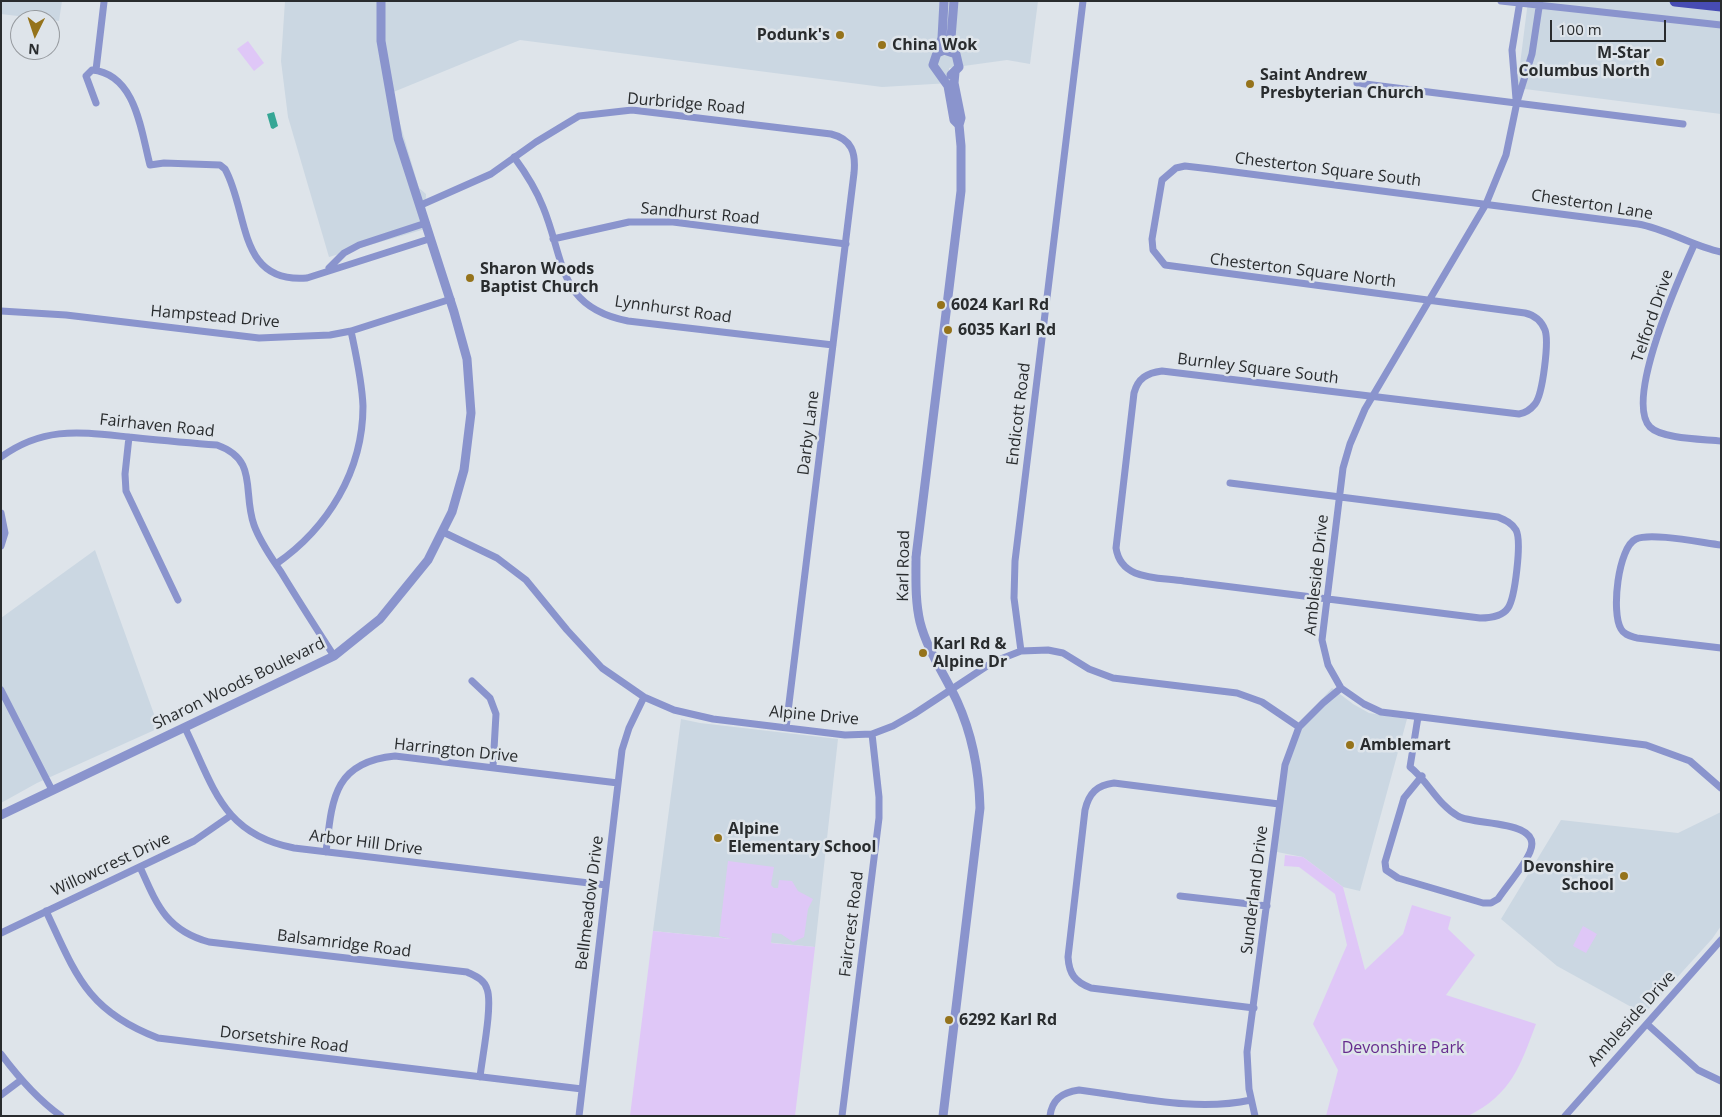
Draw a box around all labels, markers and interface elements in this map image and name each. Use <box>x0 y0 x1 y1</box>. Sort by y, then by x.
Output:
north arrow <box>10 10 60 60</box>
scale bar <box>1552 10 1668 42</box>
text: 100 m <box>1558 19 1602 39</box>
place label: Podunk's <box>757 25 830 45</box>
marker: Podunk's <box>834 29 846 41</box>
place label: China Wok <box>892 35 977 55</box>
marker: China Wok <box>876 39 888 51</box>
text: N <box>28 40 40 59</box>
place label: M-Star Columbus North <box>1518 43 1650 81</box>
marker: M-Star Columbus North <box>1654 56 1666 68</box>
place label: Saint Andrew Presbyterian Church <box>1260 65 1424 103</box>
marker: Saint Andrew Presbyterian Church <box>1244 78 1256 90</box>
street label: Durbridge Road <box>626 89 746 119</box>
street label: Chesterton Square South <box>1234 149 1422 191</box>
street label: Chesterton Lane <box>1530 186 1654 224</box>
street label: Sandhurst Road <box>640 199 760 229</box>
street label: Chesterton Square North <box>1209 250 1397 292</box>
place label: Sharon Woods Baptist Church <box>480 259 599 297</box>
street label: Telford Drive <box>1628 267 1678 365</box>
marker: Sharon Woods Baptist Church <box>464 272 476 284</box>
street label: Lynnhurst Road <box>613 292 733 328</box>
place label: 6024 Karl Rd <box>951 295 1049 315</box>
marker: 6024 Karl Rd <box>935 299 947 311</box>
street label: Hampstead Drive <box>150 302 280 332</box>
place label: 6035 Karl Rd <box>958 320 1056 340</box>
marker: 6035 Karl Rd <box>942 324 954 336</box>
street label: Burnley Square South <box>1176 350 1340 388</box>
street label: Endicott Road <box>1003 361 1035 467</box>
street label: Darby Lane <box>794 390 824 476</box>
street label: Fairhaven Road <box>99 410 215 442</box>
street label: Ambleside Drive <box>1301 514 1333 636</box>
street label: Karl Road <box>894 530 914 602</box>
street label: Sharon Woods Boulevard <box>150 634 328 734</box>
place label: Karl Rd & Alpine Dr <box>933 634 1007 672</box>
marker: Karl Rd & Alpine Dr <box>917 647 929 659</box>
street label: Alpine Drive <box>768 703 860 729</box>
street label: Harrington Drive <box>393 735 519 767</box>
place label: Amblemart <box>1360 735 1451 755</box>
marker: Amblemart <box>1344 739 1356 751</box>
place label: Alpine Elementary School <box>728 819 876 857</box>
street label: Sunderland Drive <box>1238 825 1272 955</box>
street label: Arbor Hill Drive <box>308 827 424 859</box>
street label: Willowcrest Drive <box>49 829 173 901</box>
marker: Alpine Elementary School <box>712 832 724 844</box>
street label: Bellmeadow Drive <box>572 835 608 971</box>
place label: Devonshire School <box>1523 857 1614 895</box>
street label: Faircrest Road <box>836 870 868 978</box>
marker: Devonshire School <box>1618 870 1630 882</box>
street label: Balsamridge Road <box>276 926 412 962</box>
street label: Ambleside Drive <box>1584 967 1680 1071</box>
place label: 6292 Karl Rd <box>959 1010 1057 1030</box>
marker: 6292 Karl Rd <box>943 1014 955 1026</box>
street label: Dorsetshire Road <box>219 1023 349 1057</box>
park label: Devonshire Park <box>1342 1038 1464 1058</box>

